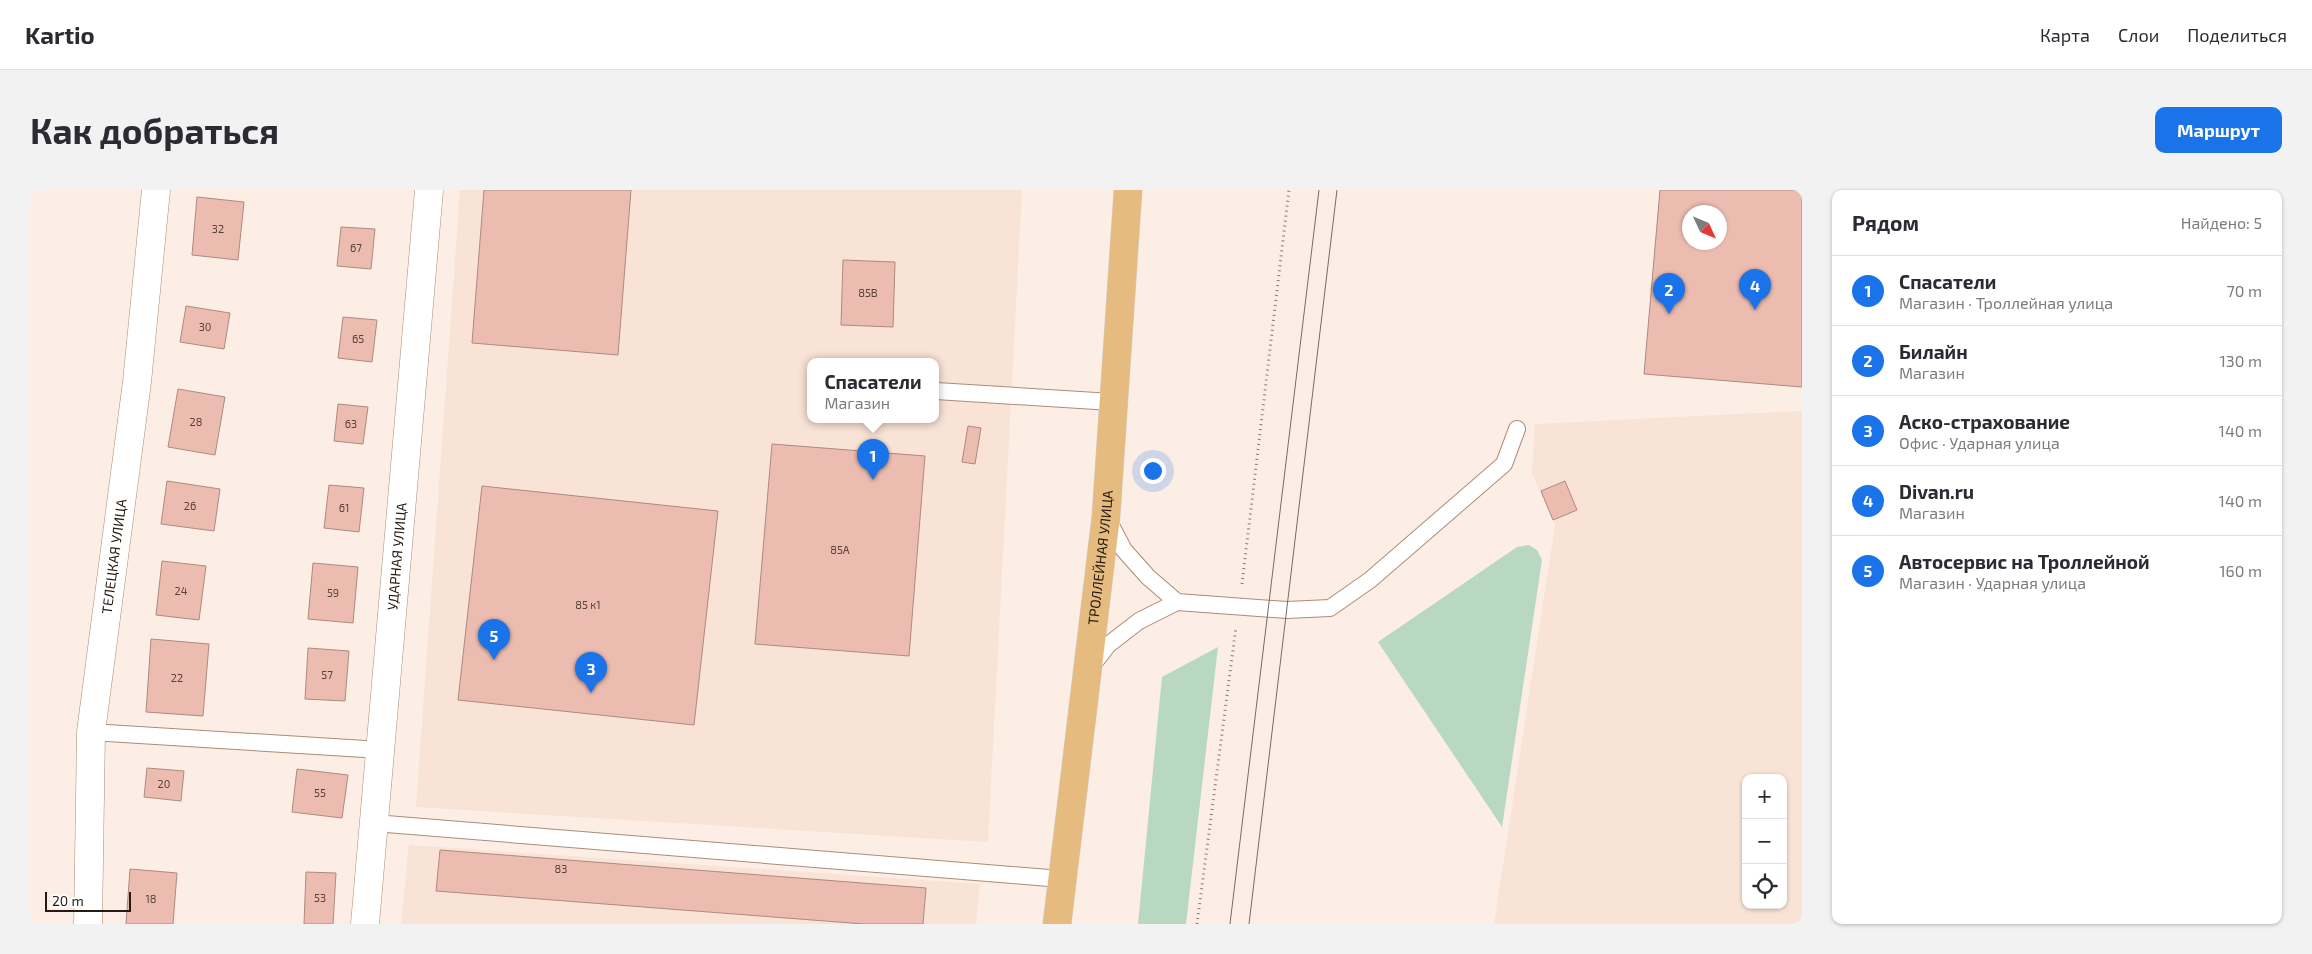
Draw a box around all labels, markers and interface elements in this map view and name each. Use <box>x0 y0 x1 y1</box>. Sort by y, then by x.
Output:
text: Kartio <box>25 20 95 49</box>
text: Карта <box>2040 24 2090 46</box>
text: Слои <box>2118 24 2159 46</box>
text: Поделиться <box>2187 24 2287 46</box>
button: Маршрут <box>2155 107 2282 153</box>
text: Как добраться <box>30 109 279 151</box>
north arrow <box>1682 205 1727 250</box>
text: Рядом <box>1852 210 1919 235</box>
text: Найдено: 5 <box>2181 213 2262 232</box>
house number: 32 <box>212 222 224 235</box>
house number: 67 <box>350 241 362 254</box>
pin: 4 <box>1739 269 1771 310</box>
text: Спасатели <box>1899 270 1996 293</box>
pin: 2 <box>1653 273 1685 314</box>
text: 1 <box>1865 281 1871 300</box>
text: 70 m <box>2227 281 2262 300</box>
house number: 85В <box>858 286 878 299</box>
text: Магазин · Троллейная улица <box>1899 293 2113 312</box>
house number: 30 <box>199 320 211 333</box>
house number: 65 <box>352 332 364 345</box>
text: Билайн <box>1899 340 1968 363</box>
text: 2 <box>1863 351 1873 370</box>
text: 130 m <box>2220 351 2262 370</box>
popup <box>807 358 939 423</box>
text: Магазин <box>1899 363 1965 382</box>
text: Спасатели <box>824 370 922 393</box>
text: Магазин <box>824 393 890 412</box>
text: Аско-страхование <box>1899 410 2070 433</box>
house number: 28 <box>190 415 202 428</box>
house number: 63 <box>345 417 357 430</box>
text: 3 <box>1863 421 1873 440</box>
text: 140 m <box>2219 421 2262 440</box>
text: Офис · Ударная улица <box>1899 433 2060 452</box>
pin: 1 <box>857 439 889 480</box>
your location <box>1140 458 1166 484</box>
text: Divan.ru <box>1899 480 1974 503</box>
street label: ТРОЛЛЕЙНАЯ УЛИЦА <box>1084 489 1116 626</box>
text: 4 <box>1863 491 1873 510</box>
text: 140 m <box>2219 491 2262 510</box>
street label: ТЕЛЕЦКАЯ УЛИЦА <box>98 498 130 615</box>
house number: 26 <box>184 499 196 512</box>
house number: 61 <box>339 501 349 514</box>
street label: УДАРНАЯ УЛИЦА <box>383 501 410 611</box>
text: Магазин <box>1899 503 1965 522</box>
house number: 85А <box>830 543 850 556</box>
text: Автосервис на Троллейной <box>1899 550 2150 573</box>
text: 5 <box>1864 561 1872 580</box>
text: 160 m <box>2219 561 2262 580</box>
text: Магазин · Ударная улица <box>1899 573 2086 592</box>
house number: 24 <box>175 584 188 597</box>
house number: 59 <box>327 586 339 599</box>
house number: 85 к1 <box>575 598 601 611</box>
pin: 5 <box>478 619 510 660</box>
pin: 3 <box>575 652 607 693</box>
house number: 57 <box>321 668 333 681</box>
house number: 22 <box>171 671 183 684</box>
map controls <box>1742 774 1787 909</box>
button: + <box>1742 774 1787 819</box>
house number: 20 <box>158 777 170 790</box>
house number: 55 <box>314 786 326 799</box>
button: − <box>1742 819 1787 864</box>
house number: 83 <box>555 862 567 875</box>
button: locate <box>1742 864 1787 909</box>
scale bar <box>45 889 131 912</box>
house number: 53 <box>314 891 326 904</box>
text: 20 m <box>52 892 84 909</box>
house number: 18 <box>145 892 157 905</box>

